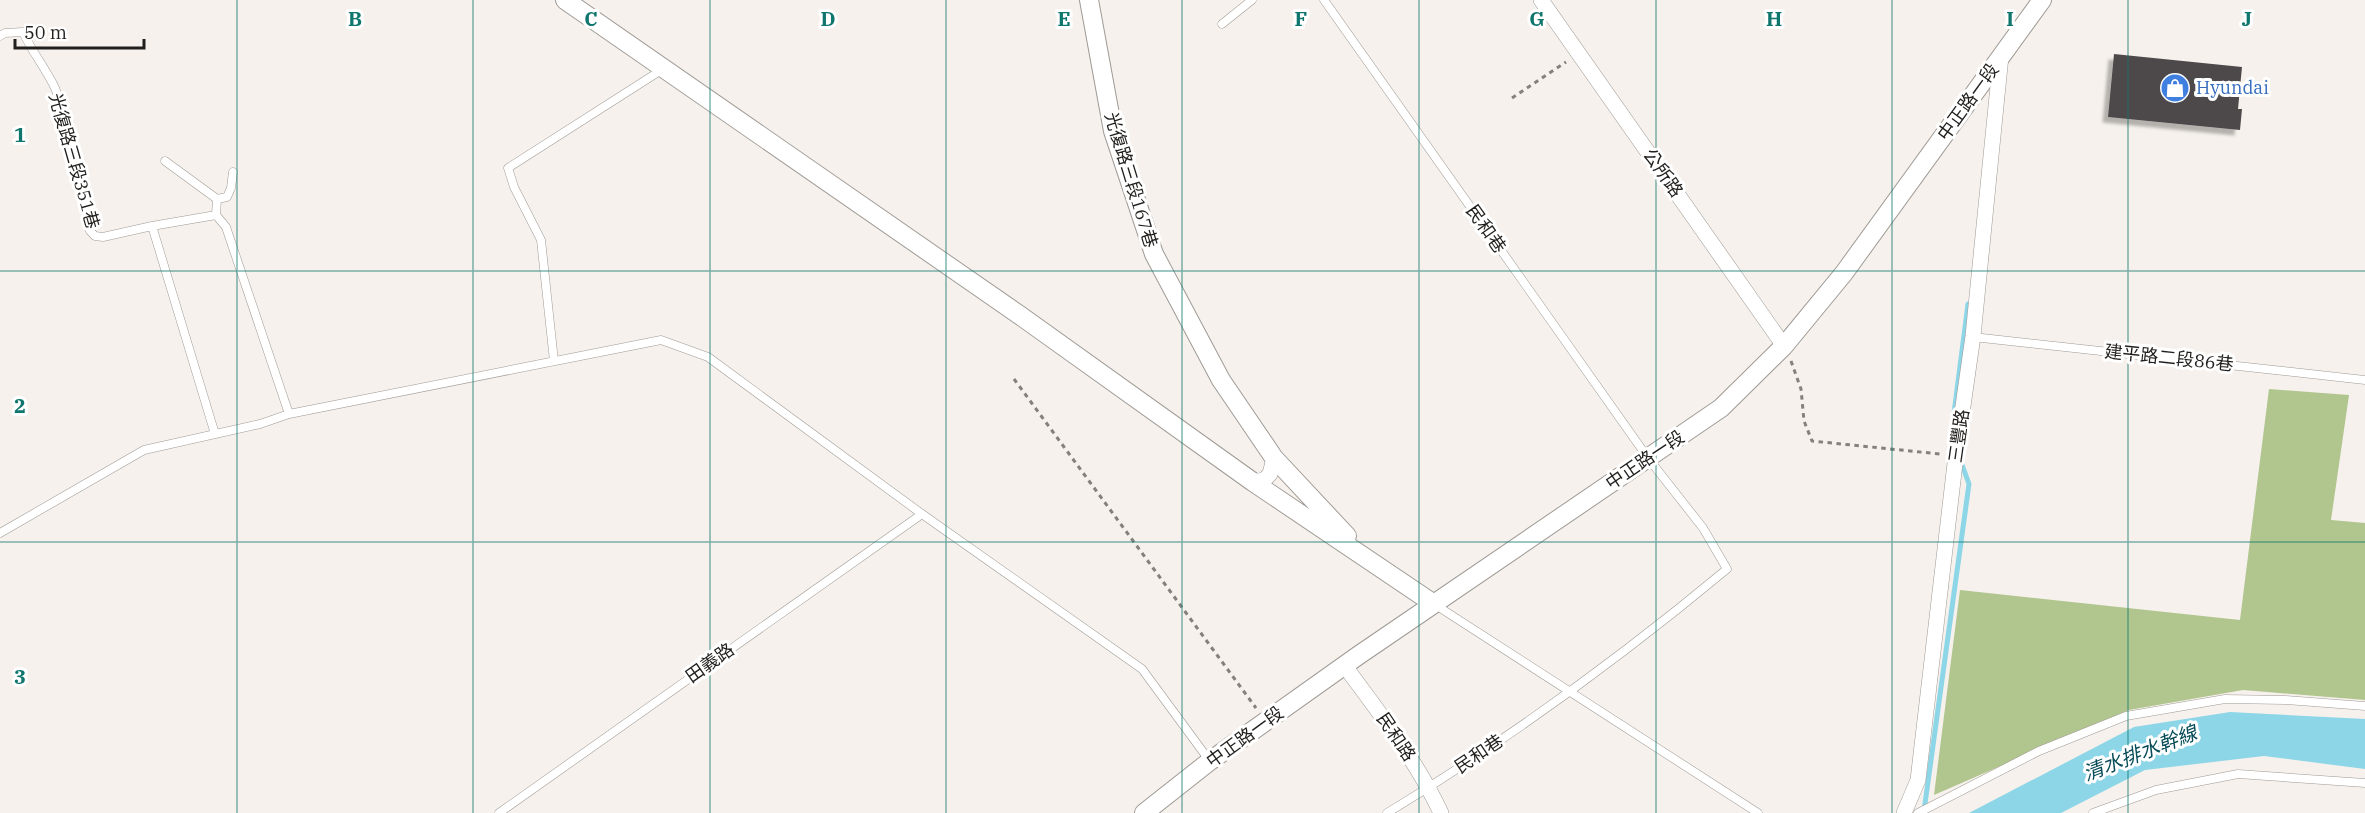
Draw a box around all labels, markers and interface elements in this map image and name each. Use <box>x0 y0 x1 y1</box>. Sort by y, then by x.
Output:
text: B <box>348 5 362 32</box>
text: C <box>584 5 598 32</box>
text: D <box>820 5 836 32</box>
text: E <box>1057 5 1071 32</box>
text: F <box>1295 5 1307 32</box>
text: G <box>1529 5 1545 32</box>
text: H <box>1766 5 1782 32</box>
text: I <box>2006 5 2014 32</box>
text: J <box>2242 5 2252 32</box>
scale bar <box>15 12 144 50</box>
text: 50 m <box>24 21 67 44</box>
street label: 中正路一段 <box>1932 59 2003 145</box>
shop icon: Hyundai <box>2159 72 2191 104</box>
place label: Hyundai <box>2196 76 2269 99</box>
street label: 光復路三段351巷 <box>44 90 105 232</box>
street label: 光復路三段167巷 <box>1100 109 1163 250</box>
text: 1 <box>14 121 26 148</box>
street label: 公所路 <box>1639 144 1688 201</box>
street label: 民和巷 <box>1462 200 1511 257</box>
street label: 建平路二段86巷 <box>2103 339 2235 376</box>
text: 2 <box>14 392 26 419</box>
street label: 三豐路 <box>1943 408 1974 464</box>
street label: 中正路一段 <box>1601 425 1688 494</box>
street label: 田義路 <box>681 638 738 687</box>
text: 3 <box>14 663 26 690</box>
street label: 中正路一段 <box>1202 701 1288 772</box>
street label: 民和路 <box>1372 708 1421 766</box>
water label: 清水排水幹線 <box>2079 718 2203 787</box>
street label: 民和巷 <box>1450 729 1508 778</box>

